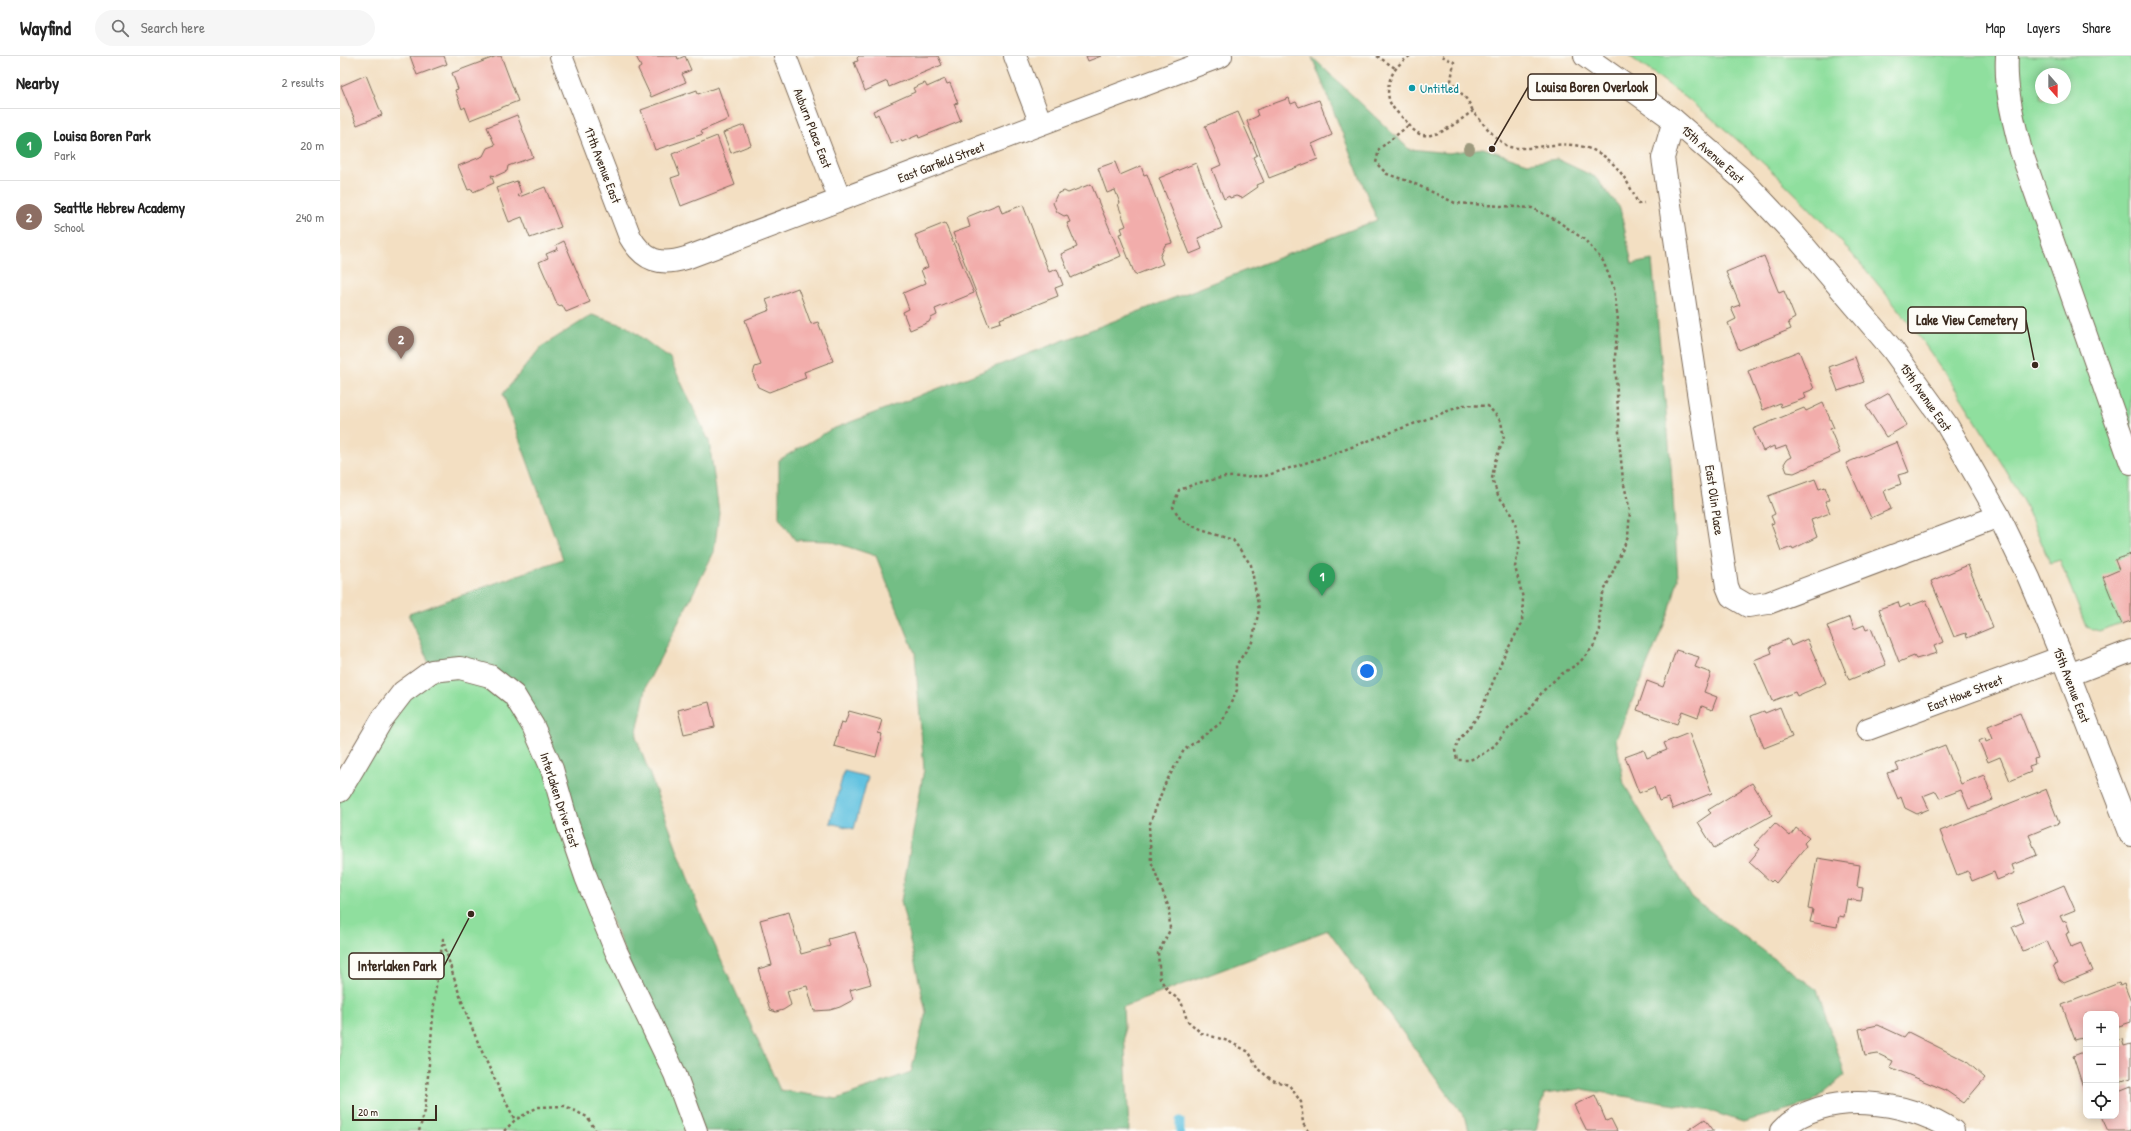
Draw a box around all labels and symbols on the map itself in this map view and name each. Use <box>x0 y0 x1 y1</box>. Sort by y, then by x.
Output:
north arrow <box>2035 68 2071 104</box>
callout: Louisa Boren Overlook <box>1528 74 1656 100</box>
text: Louisa Boren Overlook <box>1536 77 1648 96</box>
place label: Untitled <box>1420 79 1459 97</box>
marker: Untitled <box>1407 83 1417 93</box>
street label: Auburn Place East <box>789 85 837 171</box>
street label: 15th Avenue East <box>1677 121 1749 188</box>
street label: 17th Avenue East <box>580 124 626 206</box>
street label: East Garfield Street <box>895 137 988 187</box>
callout: Lake View Cemetery <box>1908 307 2026 333</box>
text: Lake View Cemetery <box>1916 310 2018 331</box>
pin: 2 <box>388 326 414 359</box>
street label: 15th Avenue East <box>1896 359 1956 435</box>
street label: East Olin Place <box>1701 464 1729 536</box>
pin: 1 <box>1309 563 1335 596</box>
street label: 15th Avenue East <box>2049 645 2095 726</box>
your location <box>1357 661 1377 681</box>
street label: East Howe Street <box>1925 670 2006 716</box>
street label: Interlaken Drive East <box>536 750 584 851</box>
callout: Interlaken Park <box>349 953 444 979</box>
text: Interlaken Park <box>358 956 437 975</box>
scale bar <box>352 1103 437 1122</box>

